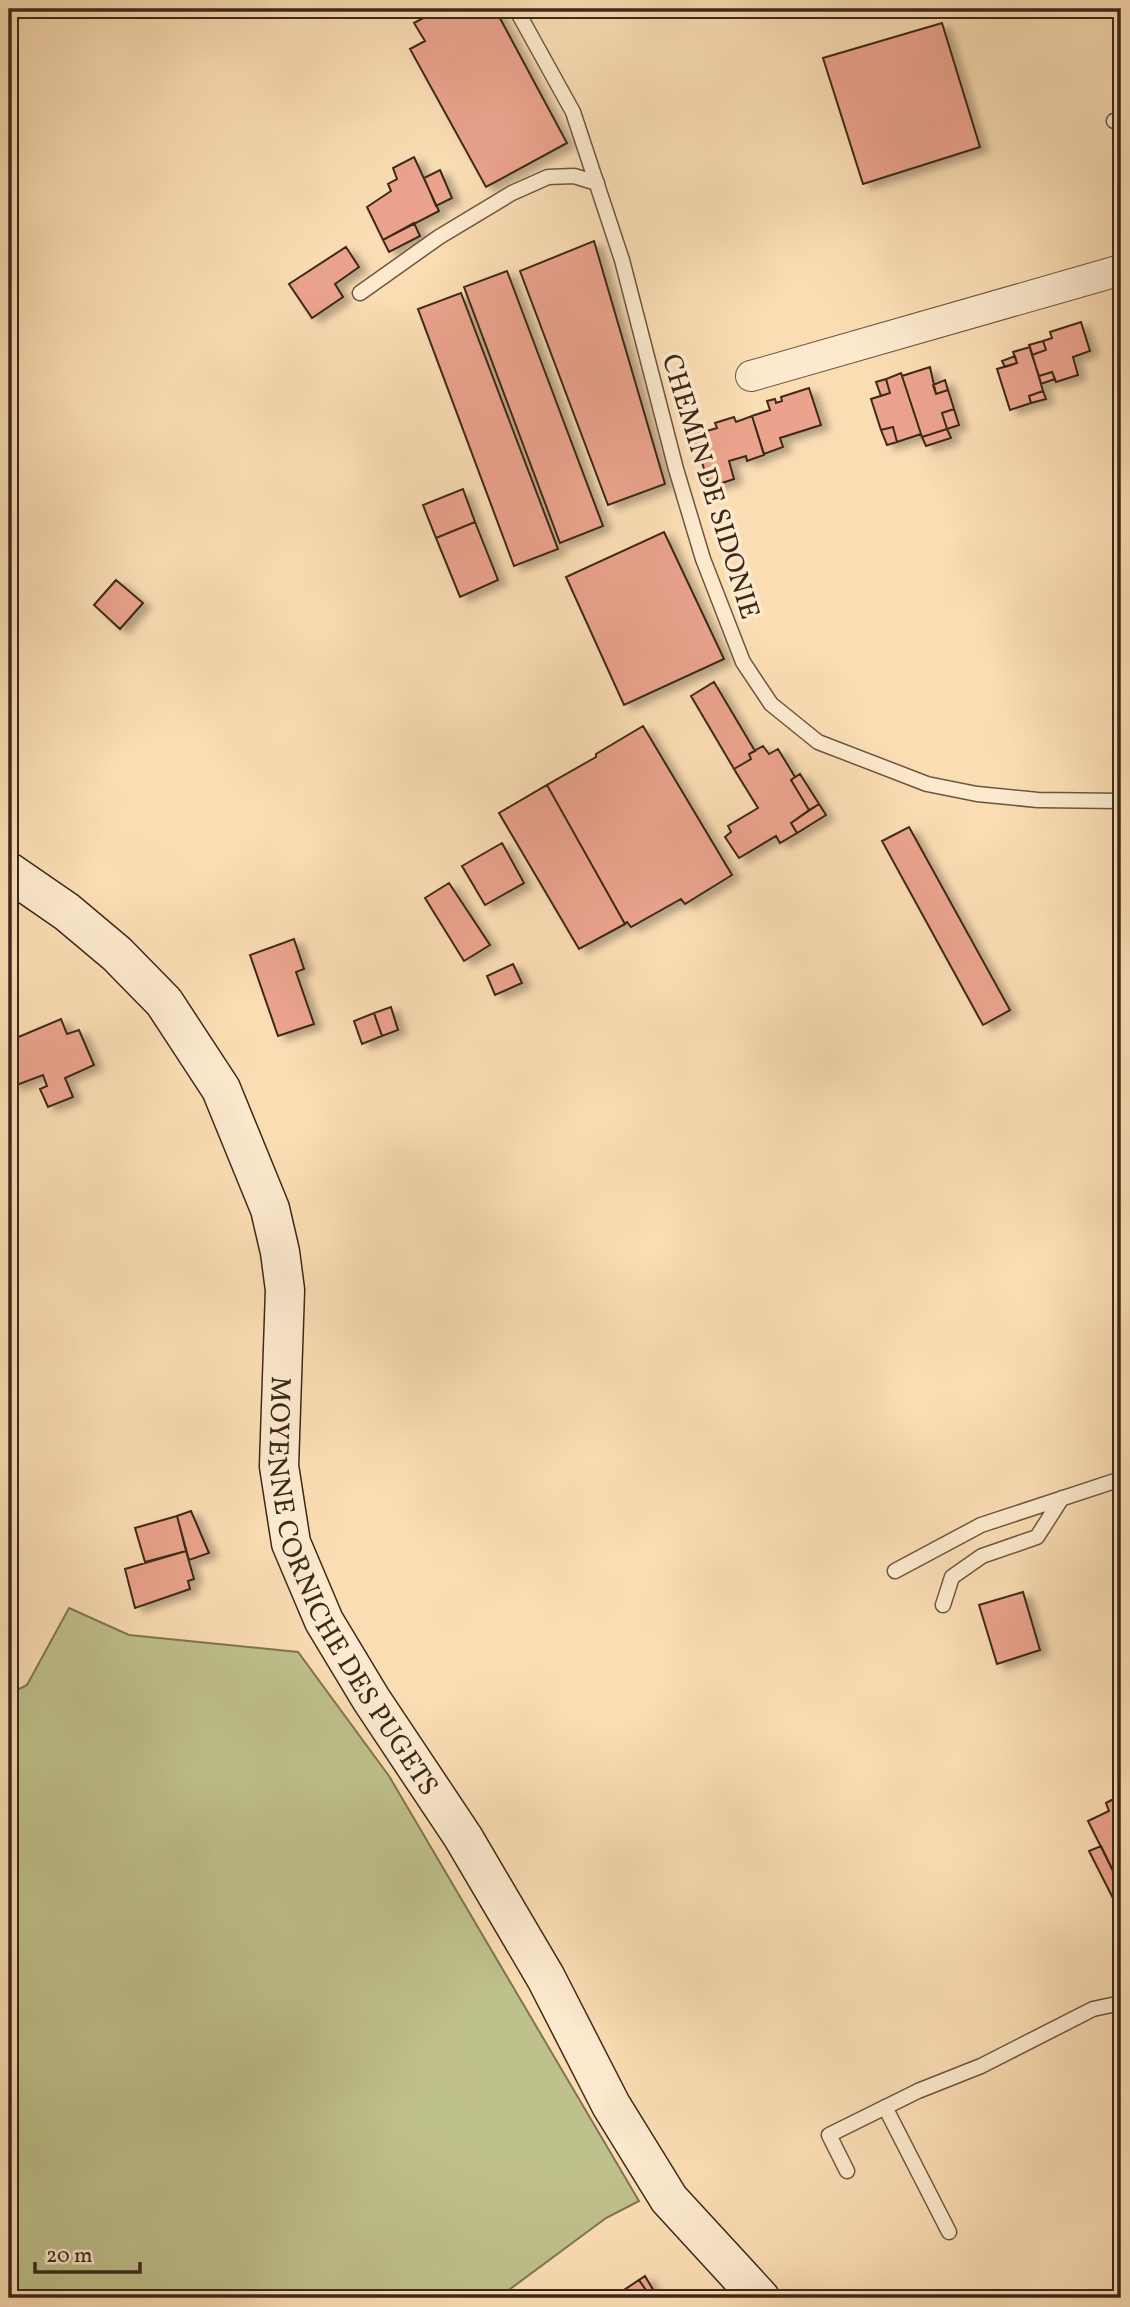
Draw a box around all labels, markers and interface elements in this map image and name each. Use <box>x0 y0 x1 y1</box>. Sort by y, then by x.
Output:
street label: CHEMIN DE SIDONIE <box>651 349 768 624</box>
street label: MOYENNE CORNICHE DES PUGETS <box>256 1376 447 1804</box>
scale bar <box>35 2230 140 2274</box>
text: 20 m <box>46 2242 92 2271</box>

